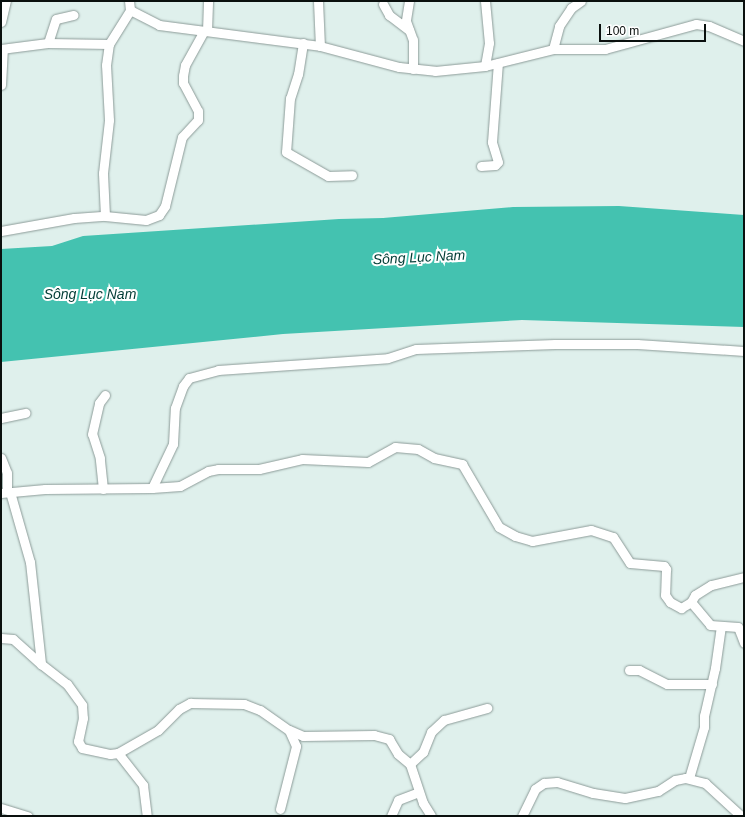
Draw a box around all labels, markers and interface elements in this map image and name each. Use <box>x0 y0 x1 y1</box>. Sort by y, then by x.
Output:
scale bar <box>601 16 708 42</box>
text: 100 m <box>606 24 639 38</box>
water label: Sông Lục Nam <box>372 246 466 268</box>
water label: Sông Lục Nam <box>44 286 136 302</box>

